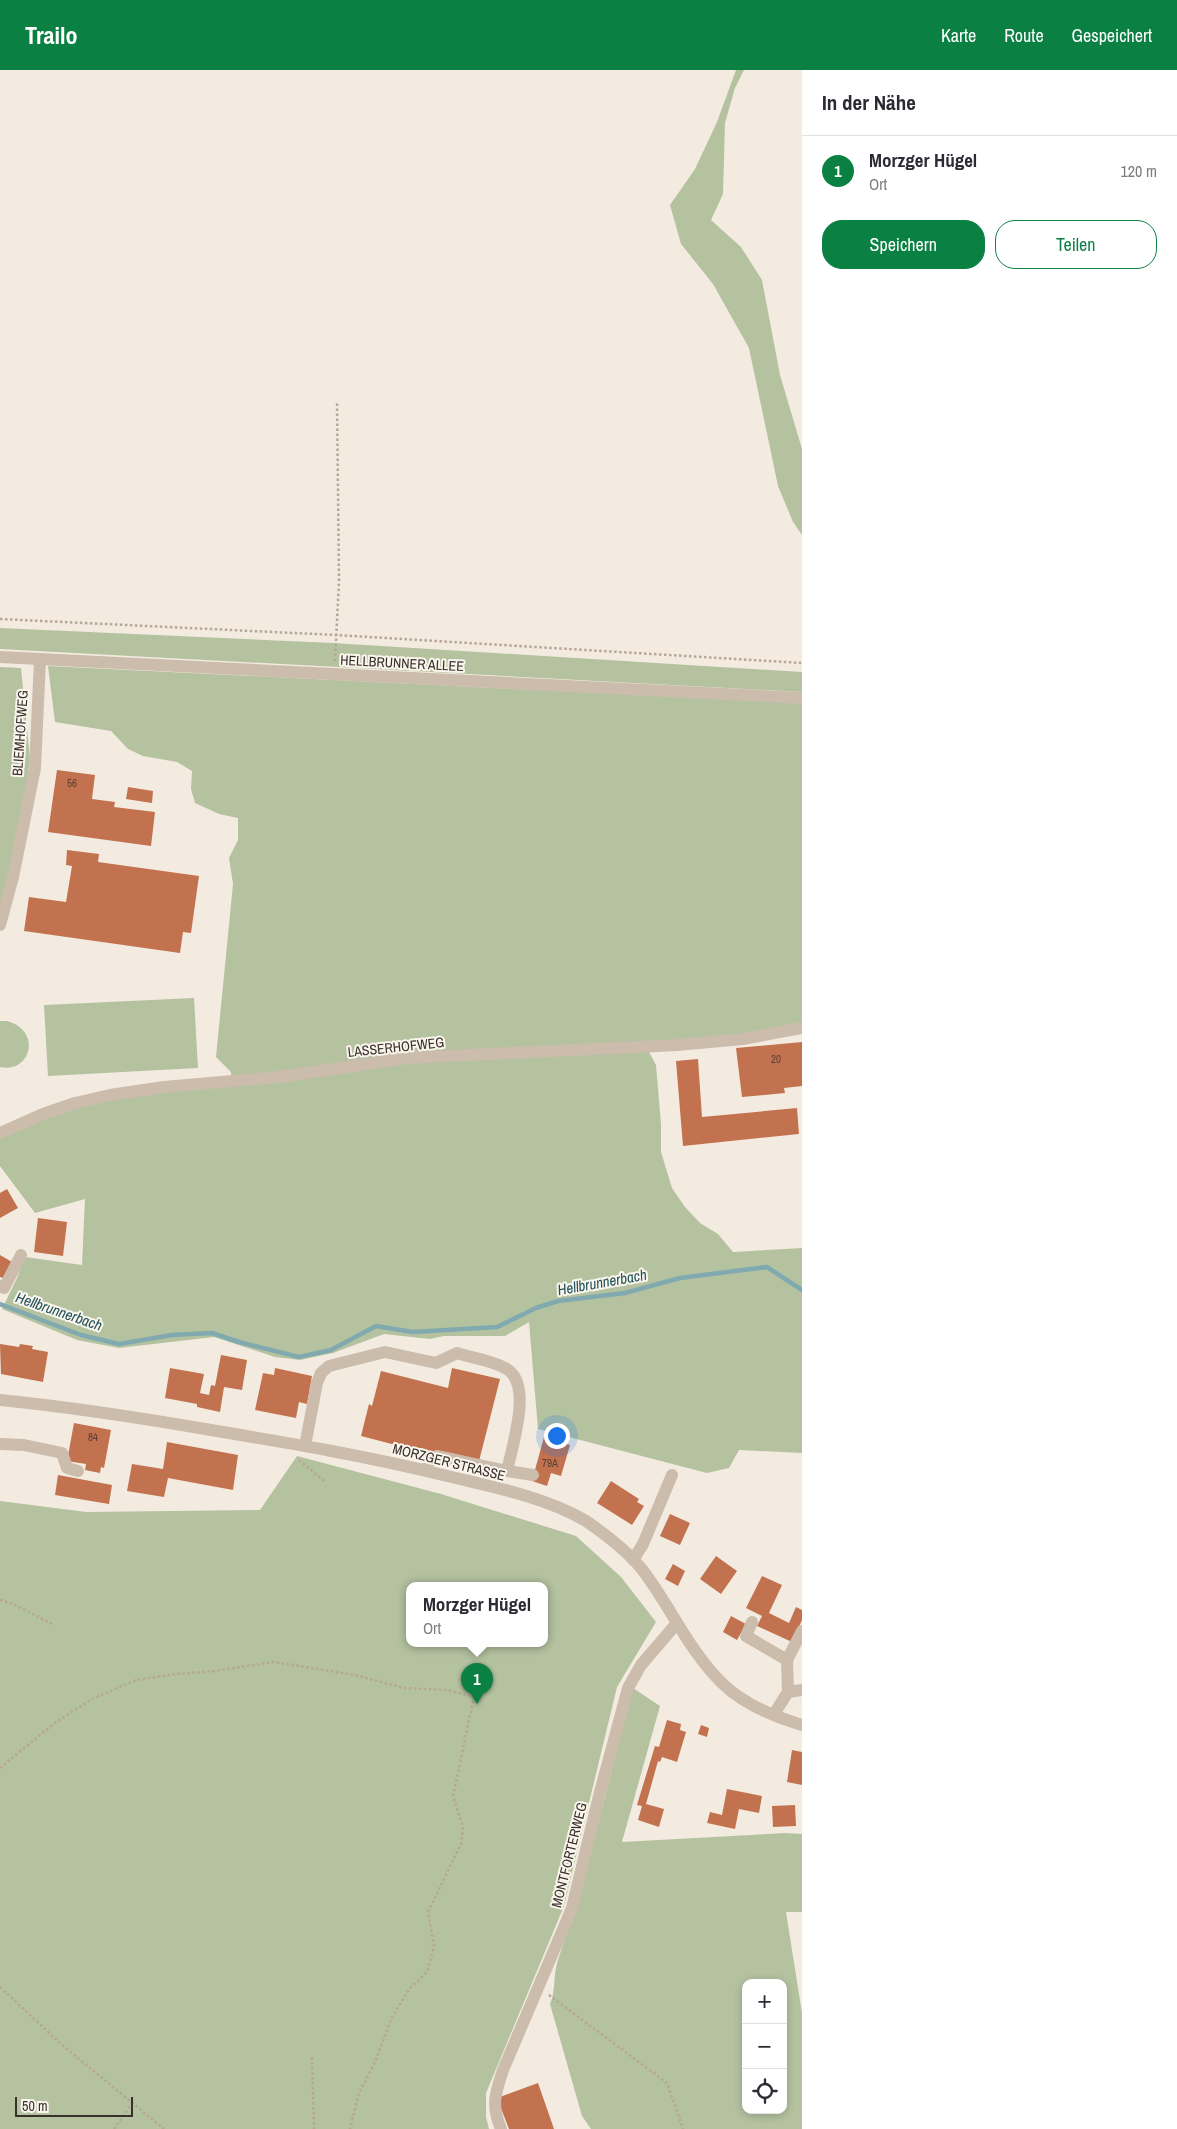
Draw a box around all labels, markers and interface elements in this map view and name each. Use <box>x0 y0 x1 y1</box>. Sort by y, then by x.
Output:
text: Trailo <box>25 19 78 51</box>
text: Karte <box>941 23 976 48</box>
text: Route <box>1004 23 1044 48</box>
text: Gespeichert <box>1072 23 1152 48</box>
text: In der Nähe <box>822 88 916 117</box>
text: Morzger Hügel <box>869 147 977 173</box>
text: 1 <box>834 160 842 182</box>
text: 120 m <box>1121 160 1157 182</box>
text: Ort <box>869 173 887 195</box>
button: Speichern <box>822 220 985 269</box>
button: Teilen <box>995 220 1157 269</box>
street label: HELLBRUNNER ALLEE <box>340 651 464 675</box>
street label: BLIEMHOFWEG <box>8 689 32 777</box>
house number: 56 <box>67 776 77 790</box>
street label: LASSERHOFWEG <box>347 1033 445 1061</box>
house number: 20 <box>771 1052 781 1066</box>
water label: Hellbrunnerbach <box>556 1264 648 1300</box>
water label: Hellbrunnerbach <box>13 1286 105 1336</box>
your location <box>544 1423 570 1449</box>
house number: 84 <box>88 1430 98 1444</box>
street label: MORZGER STRASSE <box>391 1439 507 1485</box>
house number: 79A <box>542 1456 559 1470</box>
popup <box>406 1582 548 1647</box>
text: Morzger Hügel <box>423 1591 531 1617</box>
text: Ort <box>423 1617 441 1639</box>
pin: 1 <box>461 1663 493 1704</box>
street label: MONTFORTERWEG <box>547 1800 591 1910</box>
map controls <box>742 1979 787 2114</box>
button: + <box>742 1979 787 2024</box>
button: − <box>742 2024 787 2069</box>
button: locate <box>742 2069 787 2114</box>
scale bar <box>15 2094 132 2117</box>
text: 50 m <box>22 2097 48 2115</box>

